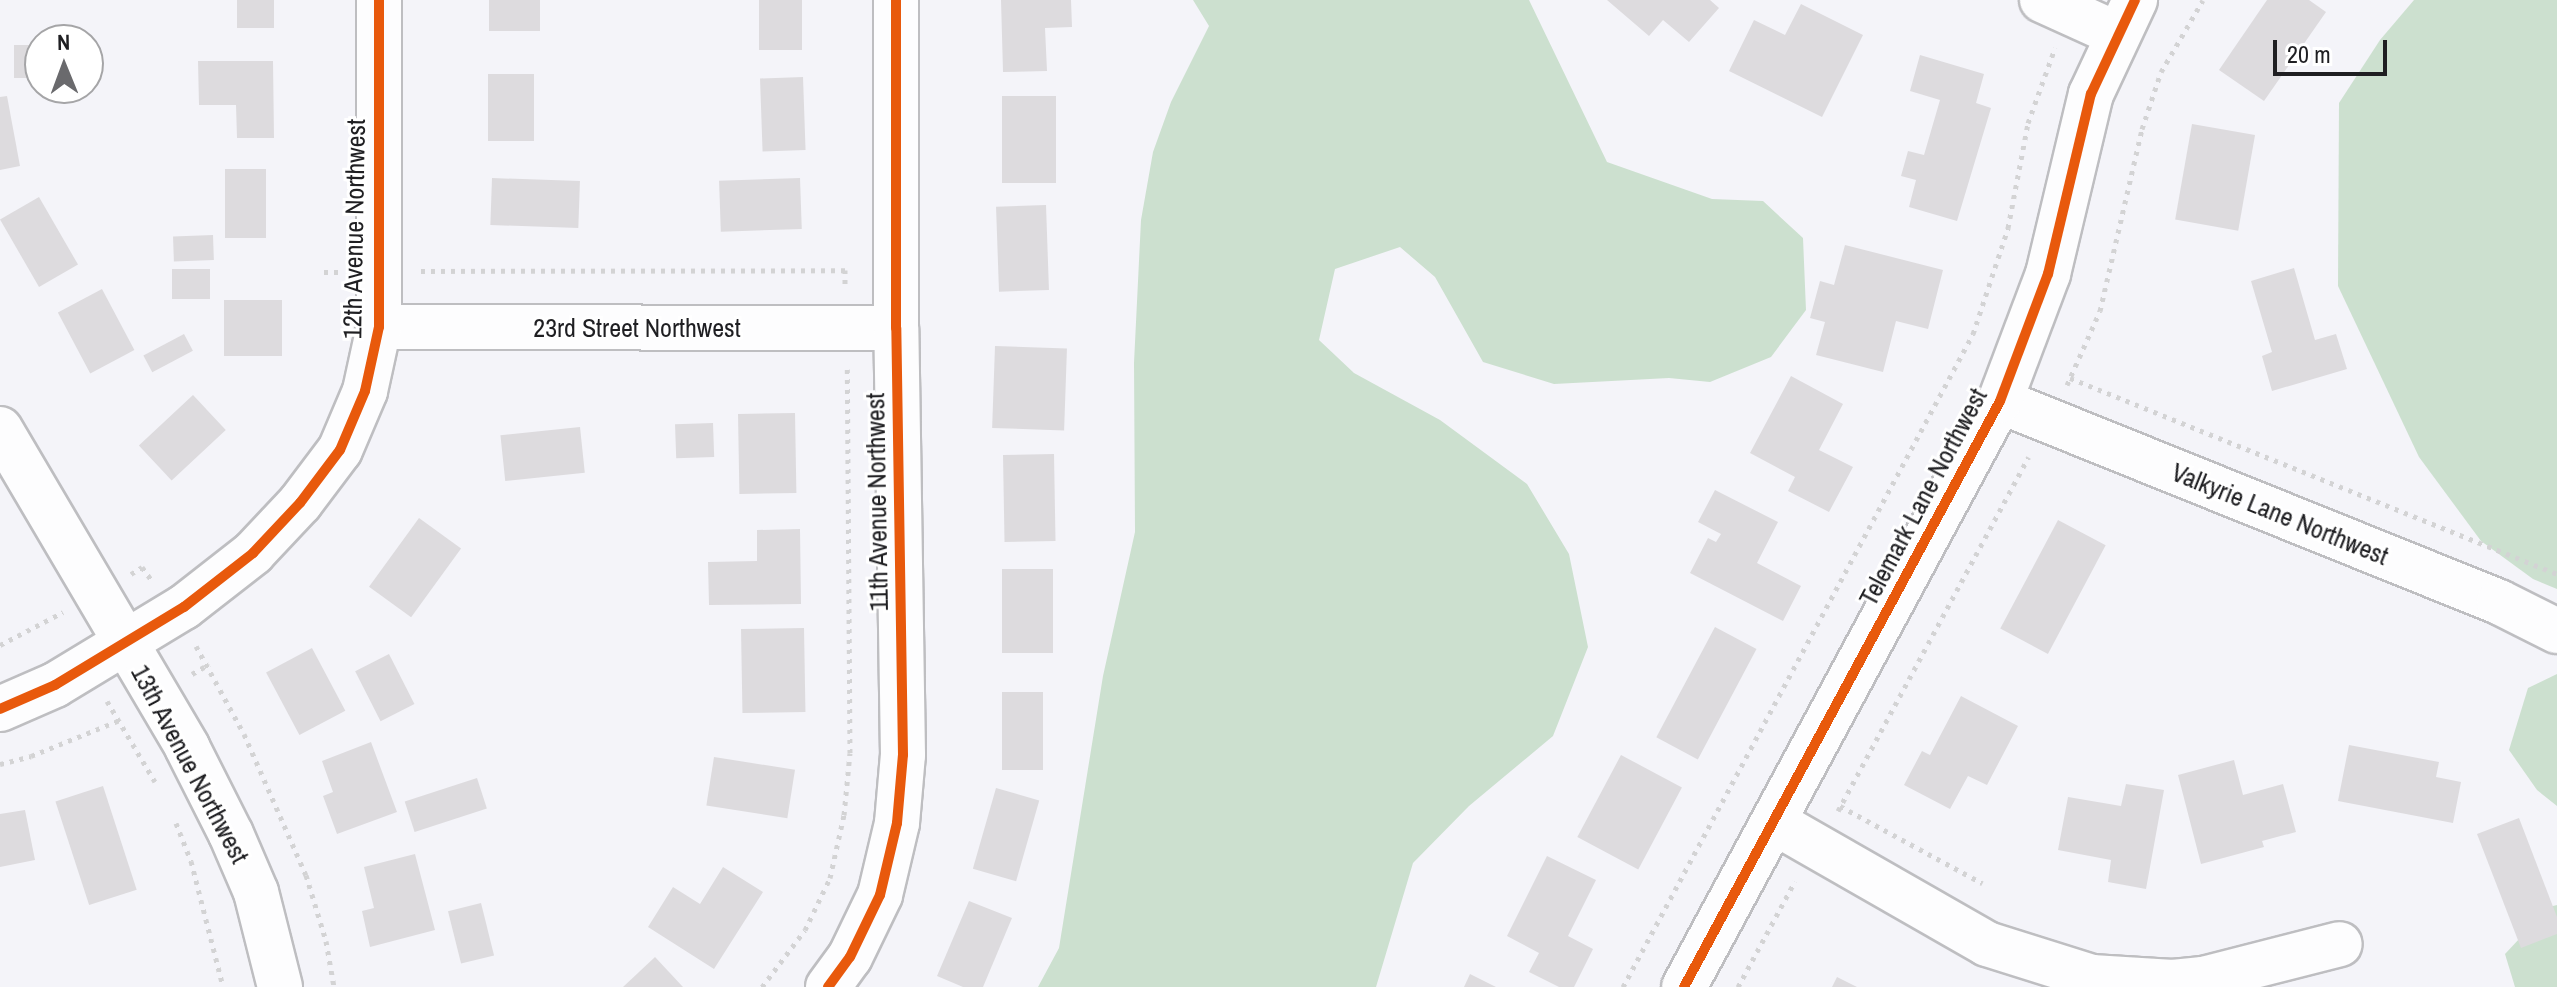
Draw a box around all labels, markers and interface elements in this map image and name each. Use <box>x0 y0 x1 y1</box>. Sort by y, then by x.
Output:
north arrow <box>24 24 104 104</box>
scale bar <box>2277 24 2391 74</box>
text: N <box>57 27 70 57</box>
text: 20 m <box>2287 38 2331 70</box>
street label: 12th Avenue Northwest <box>336 118 372 340</box>
street label: 23rd Street Northwest <box>533 312 741 344</box>
street label: Telemark Lane Northwest <box>1852 383 1994 611</box>
street label: 11th Avenue Northwest <box>859 392 895 612</box>
street label: Valkyrie Lane Northwest <box>2167 456 2393 572</box>
street label: 13th Avenue Northwest <box>124 659 256 869</box>

